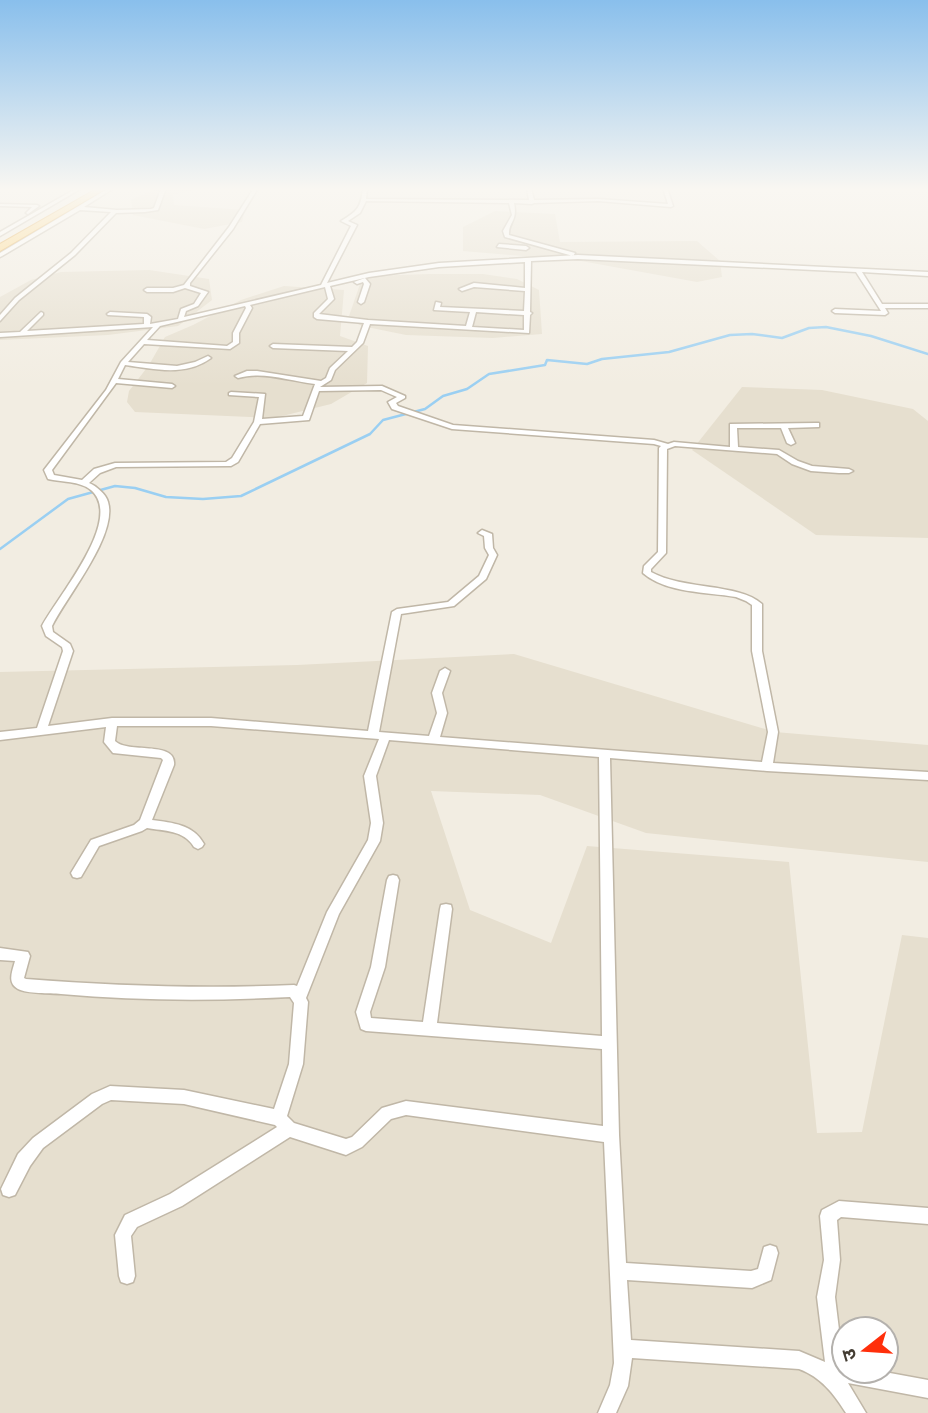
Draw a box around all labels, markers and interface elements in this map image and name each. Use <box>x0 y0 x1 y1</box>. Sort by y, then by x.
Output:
north arrow <box>830 1315 900 1385</box>
text: उ <box>836 1346 861 1364</box>

